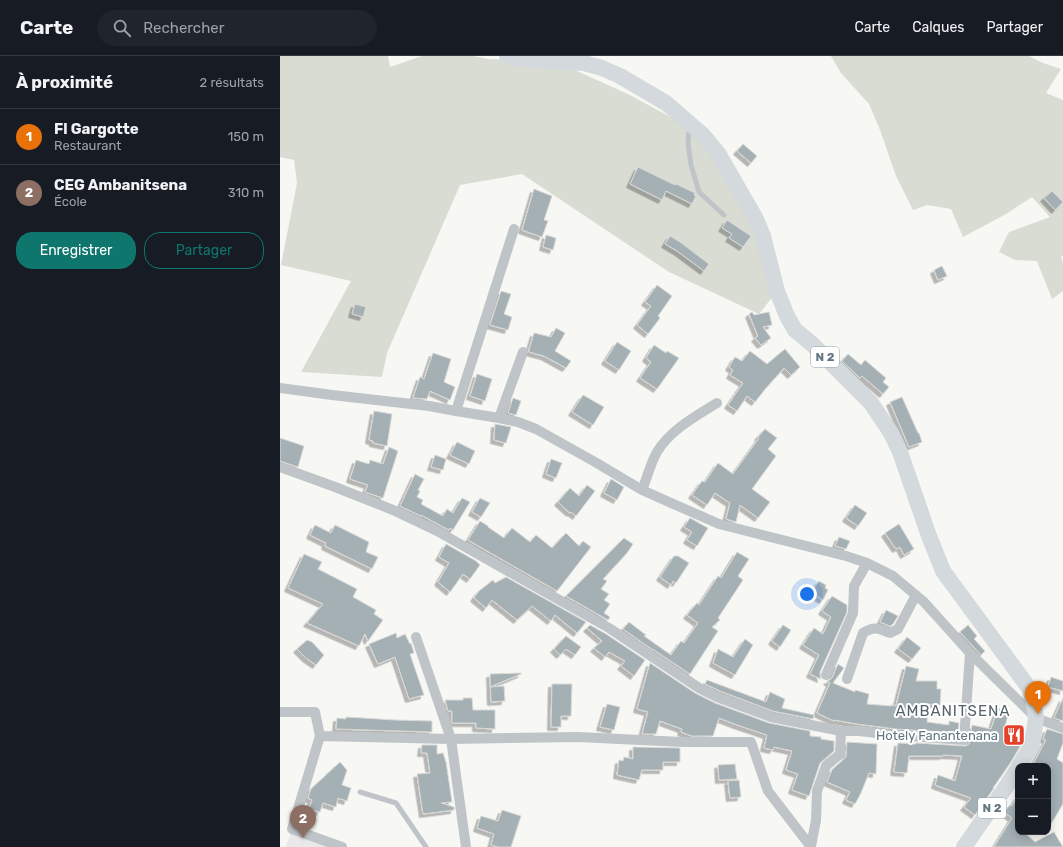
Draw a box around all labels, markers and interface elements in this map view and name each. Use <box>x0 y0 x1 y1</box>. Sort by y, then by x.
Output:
search box <box>97 10 377 46</box>
text: Carte <box>20 16 73 39</box>
icon: search <box>111 17 133 39</box>
text: Rechercher <box>143 19 224 37</box>
text: Carte <box>854 19 890 36</box>
text: Calques <box>912 19 964 36</box>
text: Partager <box>986 19 1043 36</box>
text: À proximité <box>16 72 113 92</box>
text: 2 résultats <box>200 75 264 90</box>
text: Fl Gargotte <box>54 120 139 138</box>
text: 1 <box>26 129 32 144</box>
text: 150 m <box>228 129 264 144</box>
text: Restaurant <box>54 138 121 153</box>
text: CEG Ambanitsena <box>54 176 187 194</box>
text: 2 <box>25 185 33 200</box>
text: 310 m <box>228 185 264 200</box>
text: École <box>54 194 87 209</box>
button: Enregistrer <box>16 232 136 269</box>
button: Partager <box>144 232 264 269</box>
road number: N 2 <box>811 347 839 367</box>
your location <box>797 584 817 604</box>
pin: 1 <box>1025 681 1051 714</box>
district label: AMBANITSENA <box>896 702 1010 720</box>
restaurant icon: Hotely Fanantenana <box>1001 722 1027 748</box>
place label: Hotely Fanantenana <box>876 728 998 743</box>
map controls <box>1015 763 1051 835</box>
button: + <box>1015 763 1051 799</box>
road number: N 2 <box>978 798 1006 818</box>
button: − <box>1015 799 1051 835</box>
pin: 2 <box>290 805 316 838</box>

